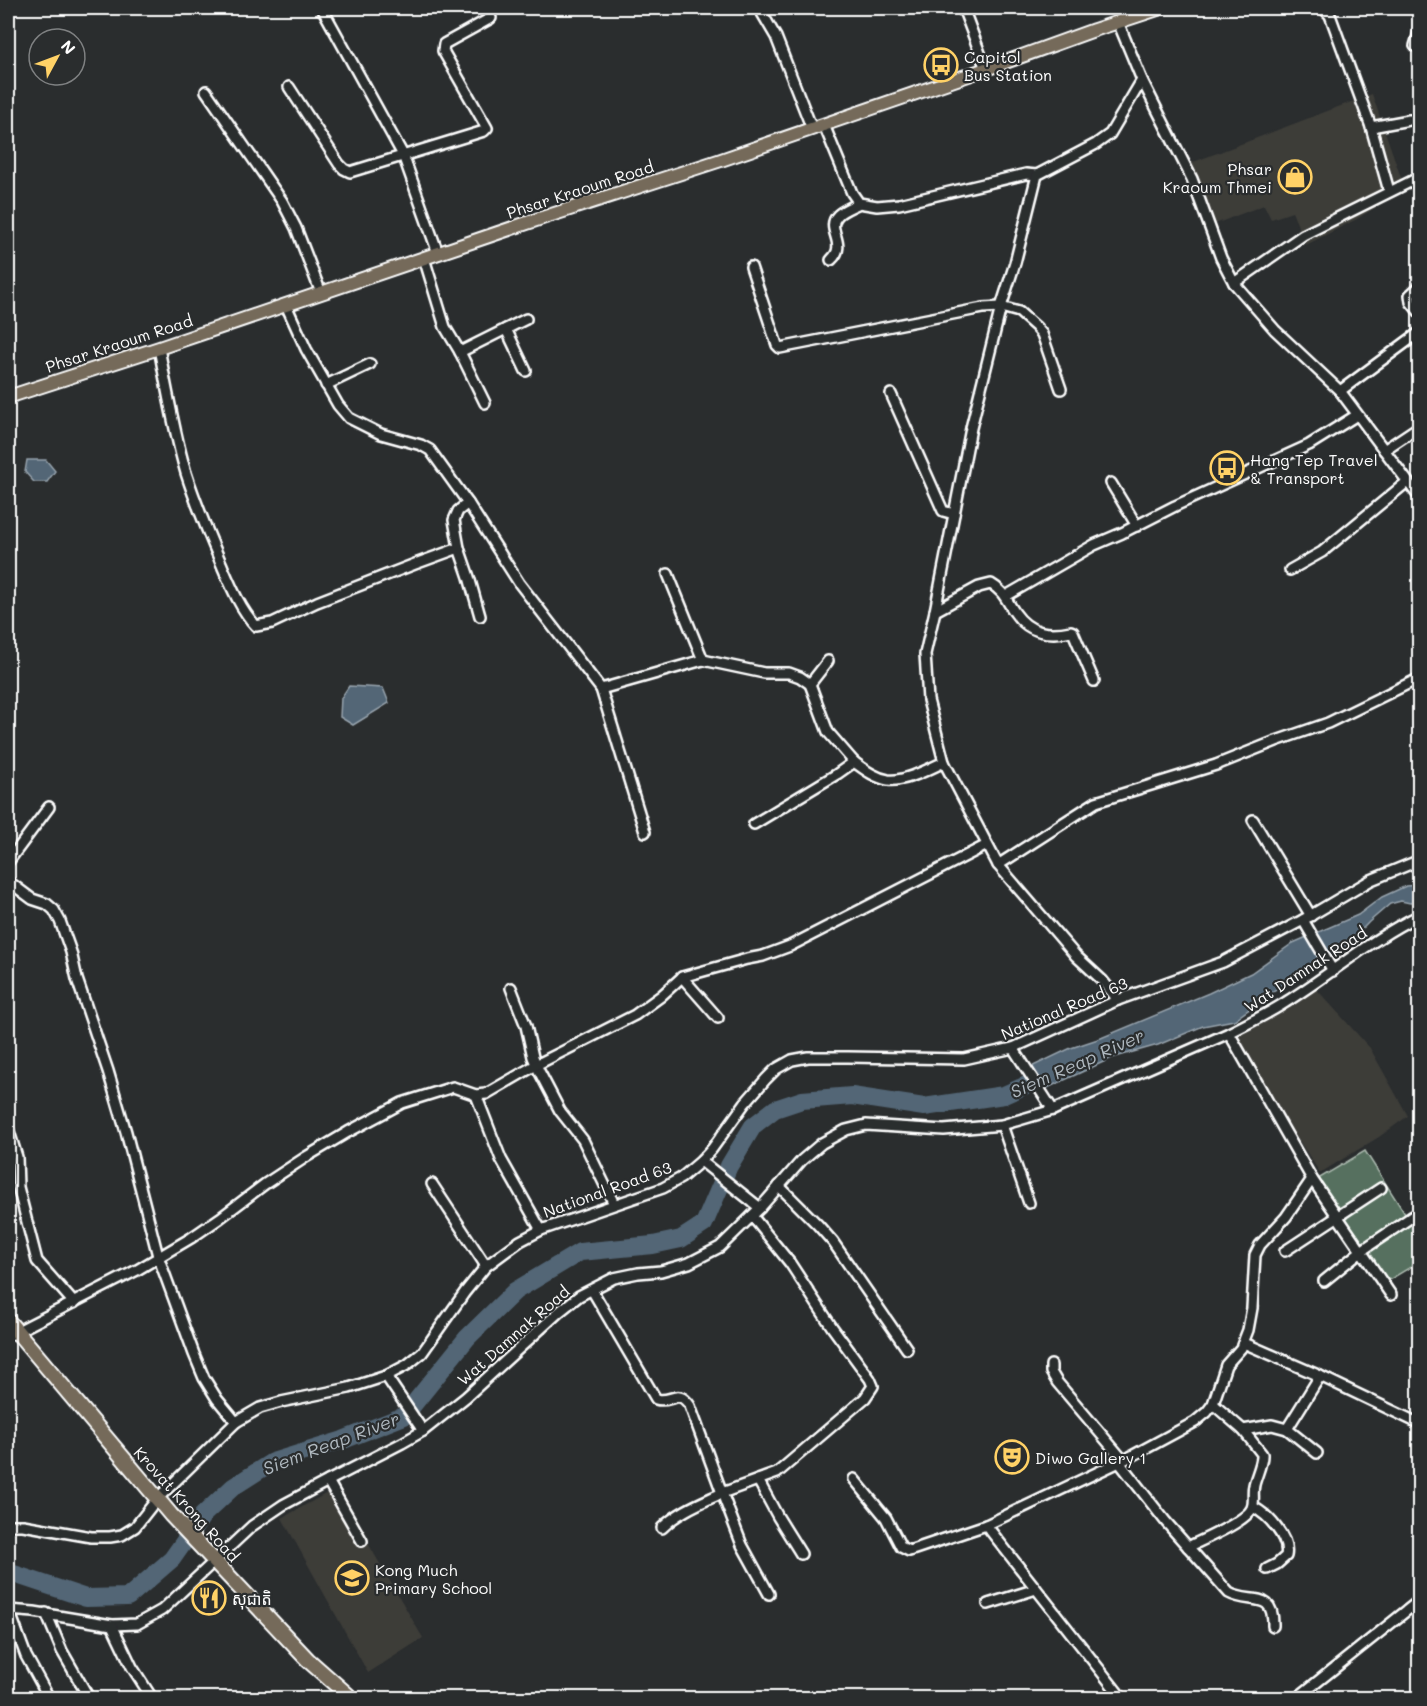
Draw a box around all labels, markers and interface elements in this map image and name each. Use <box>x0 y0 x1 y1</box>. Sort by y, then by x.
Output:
north arrow <box>27 27 87 87</box>
text: N <box>57 35 81 58</box>
place label: Capitol Bus Station <box>964 46 1052 85</box>
bus stop icon: Capitol Bus Station <box>923 47 959 83</box>
street label: Phsar Kraoum Road <box>504 155 656 223</box>
place label: Phsar Kraoum Thmei <box>1163 158 1272 197</box>
shop icon: Phsar Kraoum Thmei <box>1277 159 1313 195</box>
street label: Phsar Kraoum Road <box>43 309 195 377</box>
place label: Hang Tep Travel & Transport <box>1250 449 1378 488</box>
bus stop icon: Hang Tep Travel & Transport <box>1209 450 1245 486</box>
street label: Wat Damnak Road <box>1240 921 1370 1017</box>
street label: National Road 63 <box>998 972 1130 1044</box>
water label: Siem Reap River <box>1006 1023 1148 1103</box>
street label: National Road 63 <box>540 1156 674 1222</box>
street label: Wat Damnak Road <box>452 1280 574 1390</box>
water label: Siem Reap River <box>259 1406 403 1480</box>
theatre icon: Diwo Gallery 1 <box>994 1439 1030 1475</box>
street label: Krovat Krong Road <box>130 1442 244 1566</box>
place label: Diwo Gallery 1 <box>1035 1447 1146 1468</box>
place label: Kong Much Primary School <box>375 1559 492 1598</box>
school or university icon: Kong Much Primary School <box>334 1560 370 1596</box>
restaurant icon: សុជាតិ <box>191 1580 227 1616</box>
place label: សុជាតិ <box>232 1588 272 1610</box>

